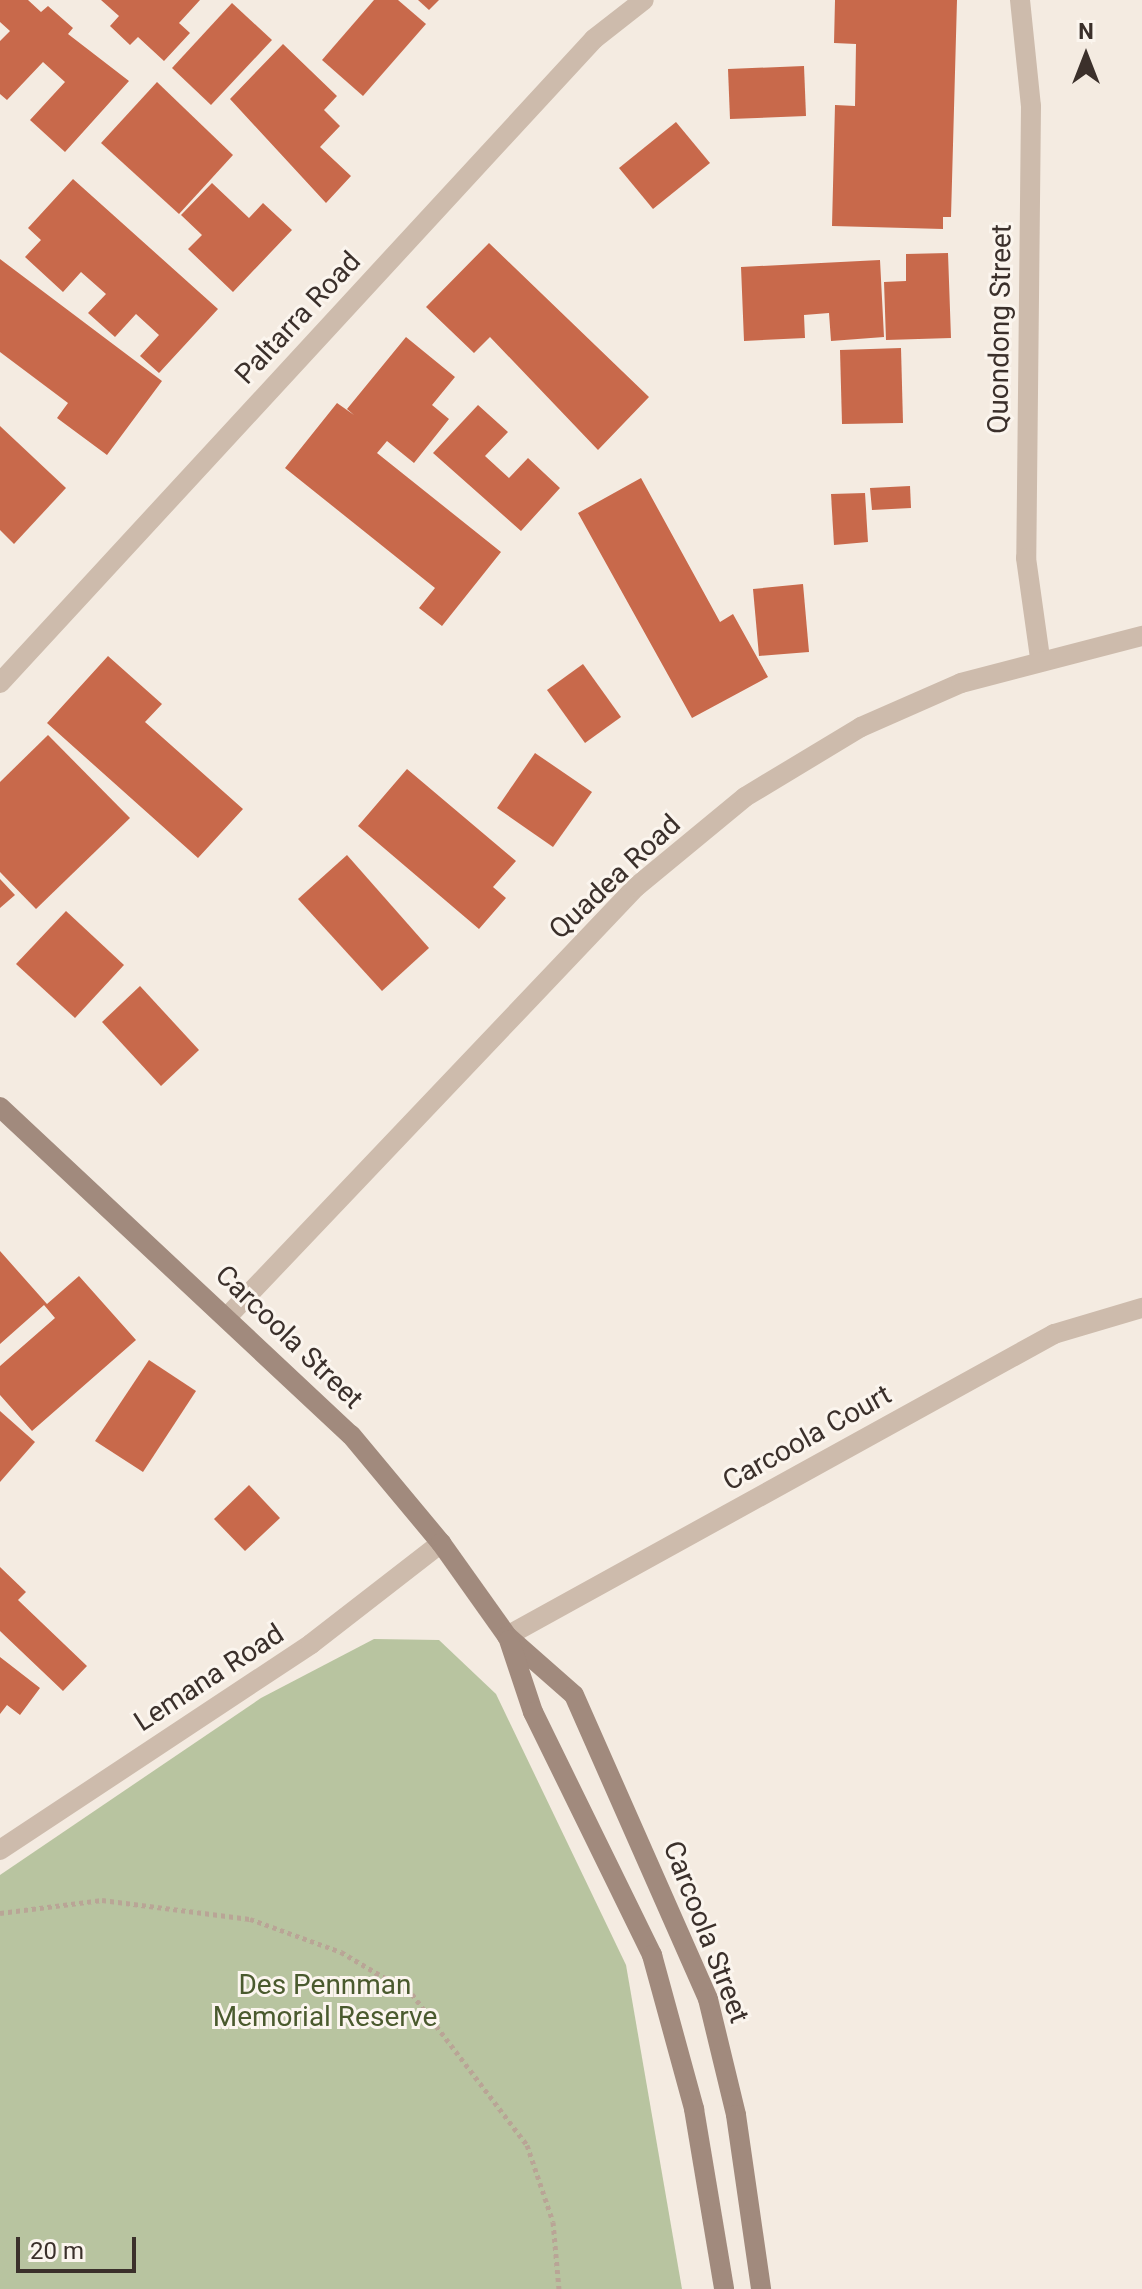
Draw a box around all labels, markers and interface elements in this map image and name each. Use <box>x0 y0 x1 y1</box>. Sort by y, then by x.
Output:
north arrow <box>1046 16 1126 96</box>
text: N <box>1078 19 1094 44</box>
street label: Quondong Street <box>981 224 1019 434</box>
street label: Paltarra Road <box>228 245 368 391</box>
street label: Quadea Road <box>542 808 688 946</box>
street label: Carcoola Street <box>208 1258 370 1416</box>
street label: Carcoola Court <box>717 1378 897 1498</box>
street label: Lemana Road <box>128 1617 290 1739</box>
street label: Carcoola Street <box>656 1836 756 2028</box>
park label: Des Pennman Memorial Reserve <box>213 1968 437 2034</box>
scale bar <box>20 2221 140 2271</box>
text: 20 m <box>30 2237 84 2265</box>

